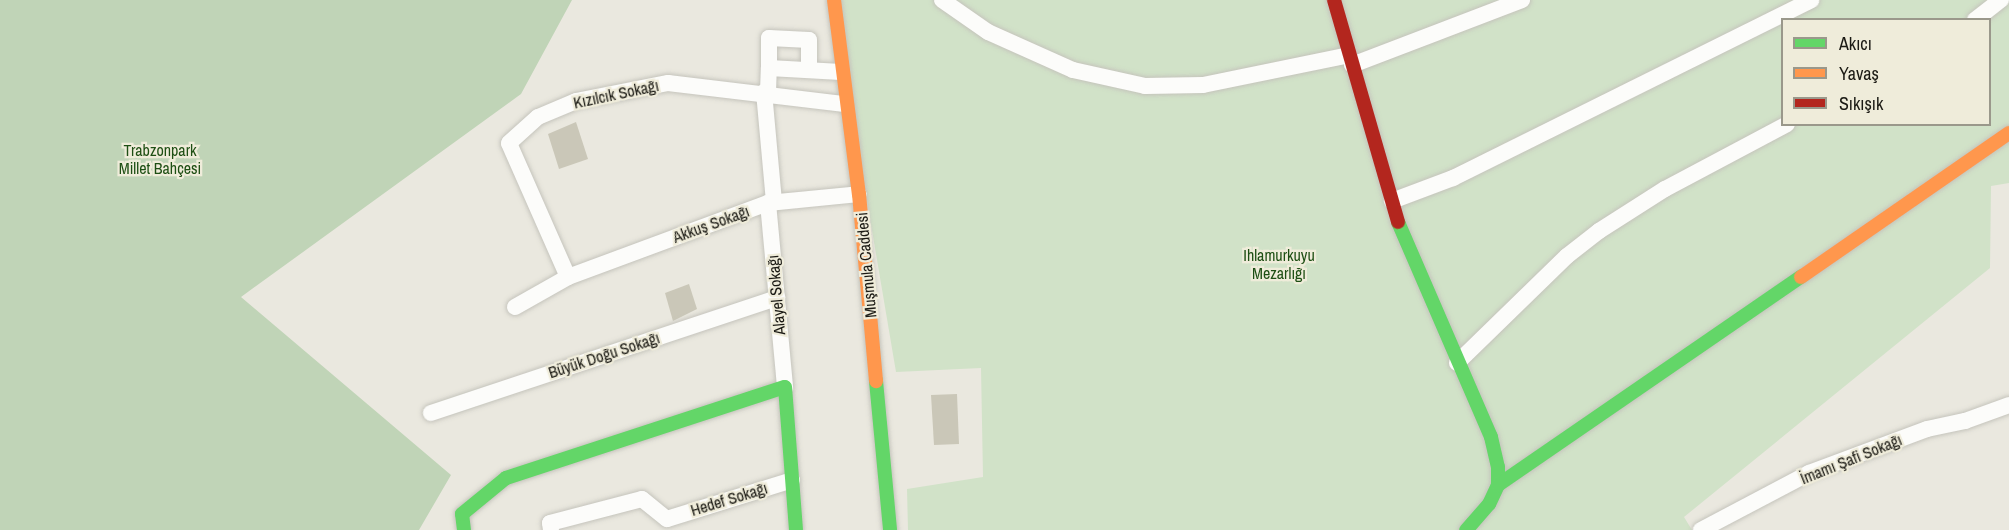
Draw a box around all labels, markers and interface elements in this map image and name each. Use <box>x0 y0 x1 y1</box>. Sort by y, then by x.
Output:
legend <box>1781 18 1991 126</box>
text: Akıcı <box>1839 31 1872 56</box>
text: Yavaş <box>1839 61 1879 86</box>
street label: Kızılcık Sokağı <box>572 76 660 112</box>
text: Sıkışık <box>1839 91 1883 116</box>
park label: Trabzonpark Millet Bahçesi <box>119 140 201 178</box>
street label: Akkuş Sokağı <box>670 201 752 247</box>
street label: Muşmula Caddesi <box>852 212 880 318</box>
park label: Ihlamurkuyu Mezarlığı <box>1243 245 1315 283</box>
street label: Alayel Sokağı <box>763 254 789 336</box>
street label: Büyük Doğu Sokağı <box>546 328 662 382</box>
street label: İmamı Şafi Sokağı <box>1797 430 1905 488</box>
street label: Hedef Sokağı <box>688 478 770 520</box>

